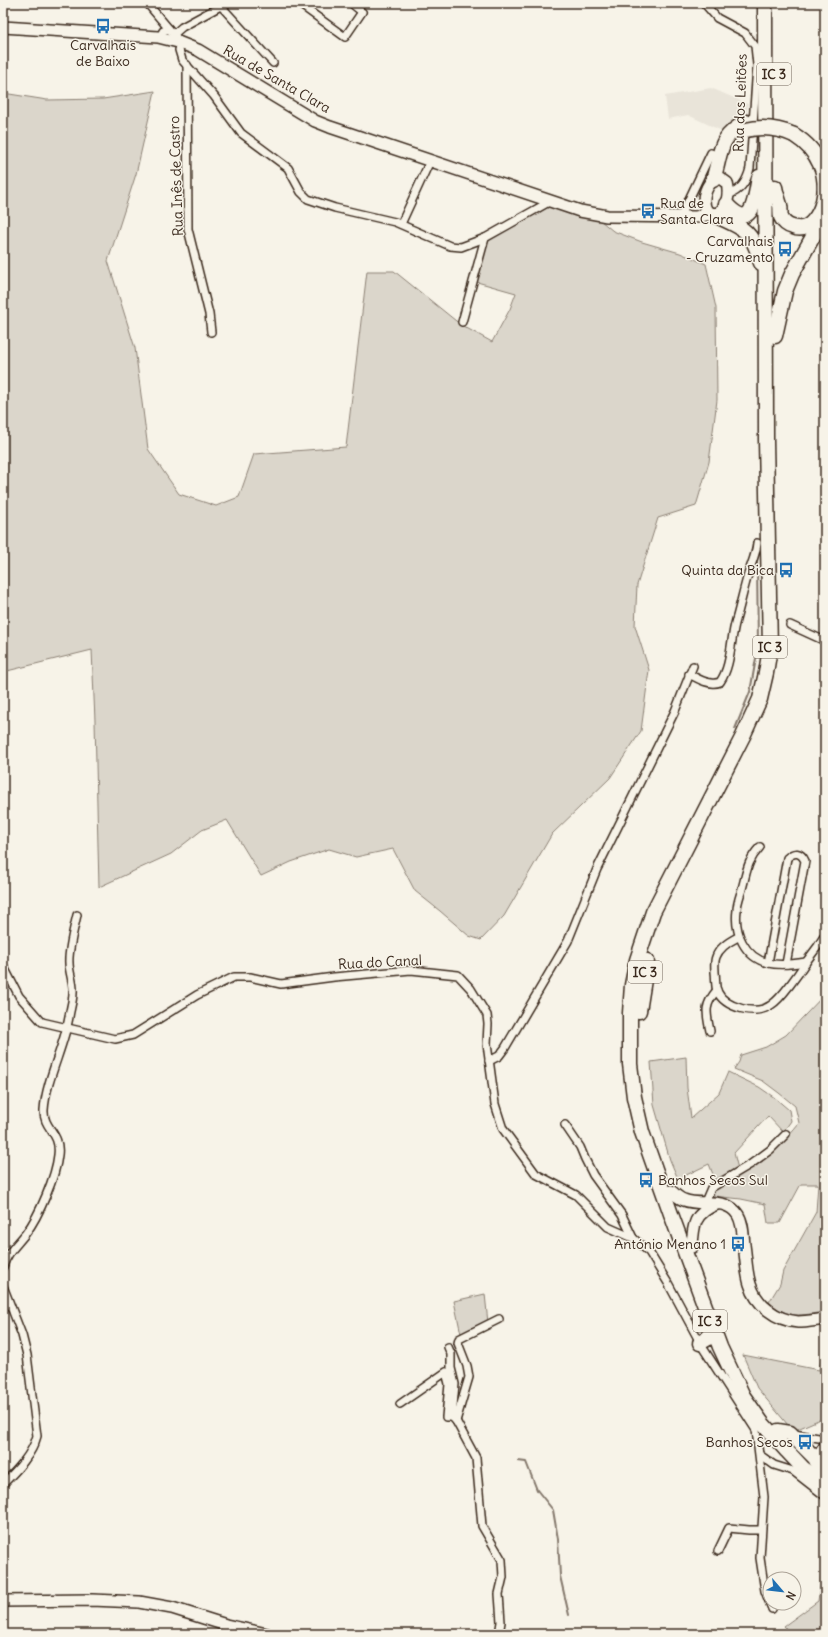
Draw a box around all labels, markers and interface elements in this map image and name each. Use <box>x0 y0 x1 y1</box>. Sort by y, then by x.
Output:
bus stop icon: Carvalhais de Baixo <box>94 17 112 35</box>
place label: Carvalhais de Baixo <box>70 36 136 70</box>
street label: Rua de Santa Clara <box>220 41 334 117</box>
street label: Rua dos Leitões <box>729 53 751 153</box>
road number: IC 3 <box>757 63 791 85</box>
street label: Rua Inês de Castro <box>165 115 187 236</box>
place label: Rua de Santa Clara <box>660 194 734 228</box>
bus stop icon: Rua de Santa Clara <box>639 202 657 220</box>
place label: Carvalhais - Cruzamento <box>686 232 773 266</box>
bus stop icon: Carvalhais - Cruzamento <box>776 240 794 258</box>
place label: Quinta da Bica <box>681 561 774 579</box>
bus stop icon: Quinta da Bica <box>777 561 795 579</box>
road number: IC 3 <box>753 636 787 658</box>
street label: Rua do Canal <box>338 951 422 973</box>
road number: IC 3 <box>628 961 662 983</box>
bus stop icon: Banhos Secos Sul <box>637 1171 655 1189</box>
place label: Banhos Secos Sul <box>658 1171 768 1189</box>
place label: António Menano 1 <box>614 1235 726 1253</box>
bus stop icon: António Menano 1 <box>729 1235 747 1253</box>
road number: IC 3 <box>693 1310 727 1332</box>
place label: Banhos Secos <box>706 1433 793 1451</box>
bus stop icon: Banhos Secos <box>796 1433 814 1451</box>
north arrow <box>762 1571 802 1611</box>
text: N <box>783 1589 799 1602</box>

